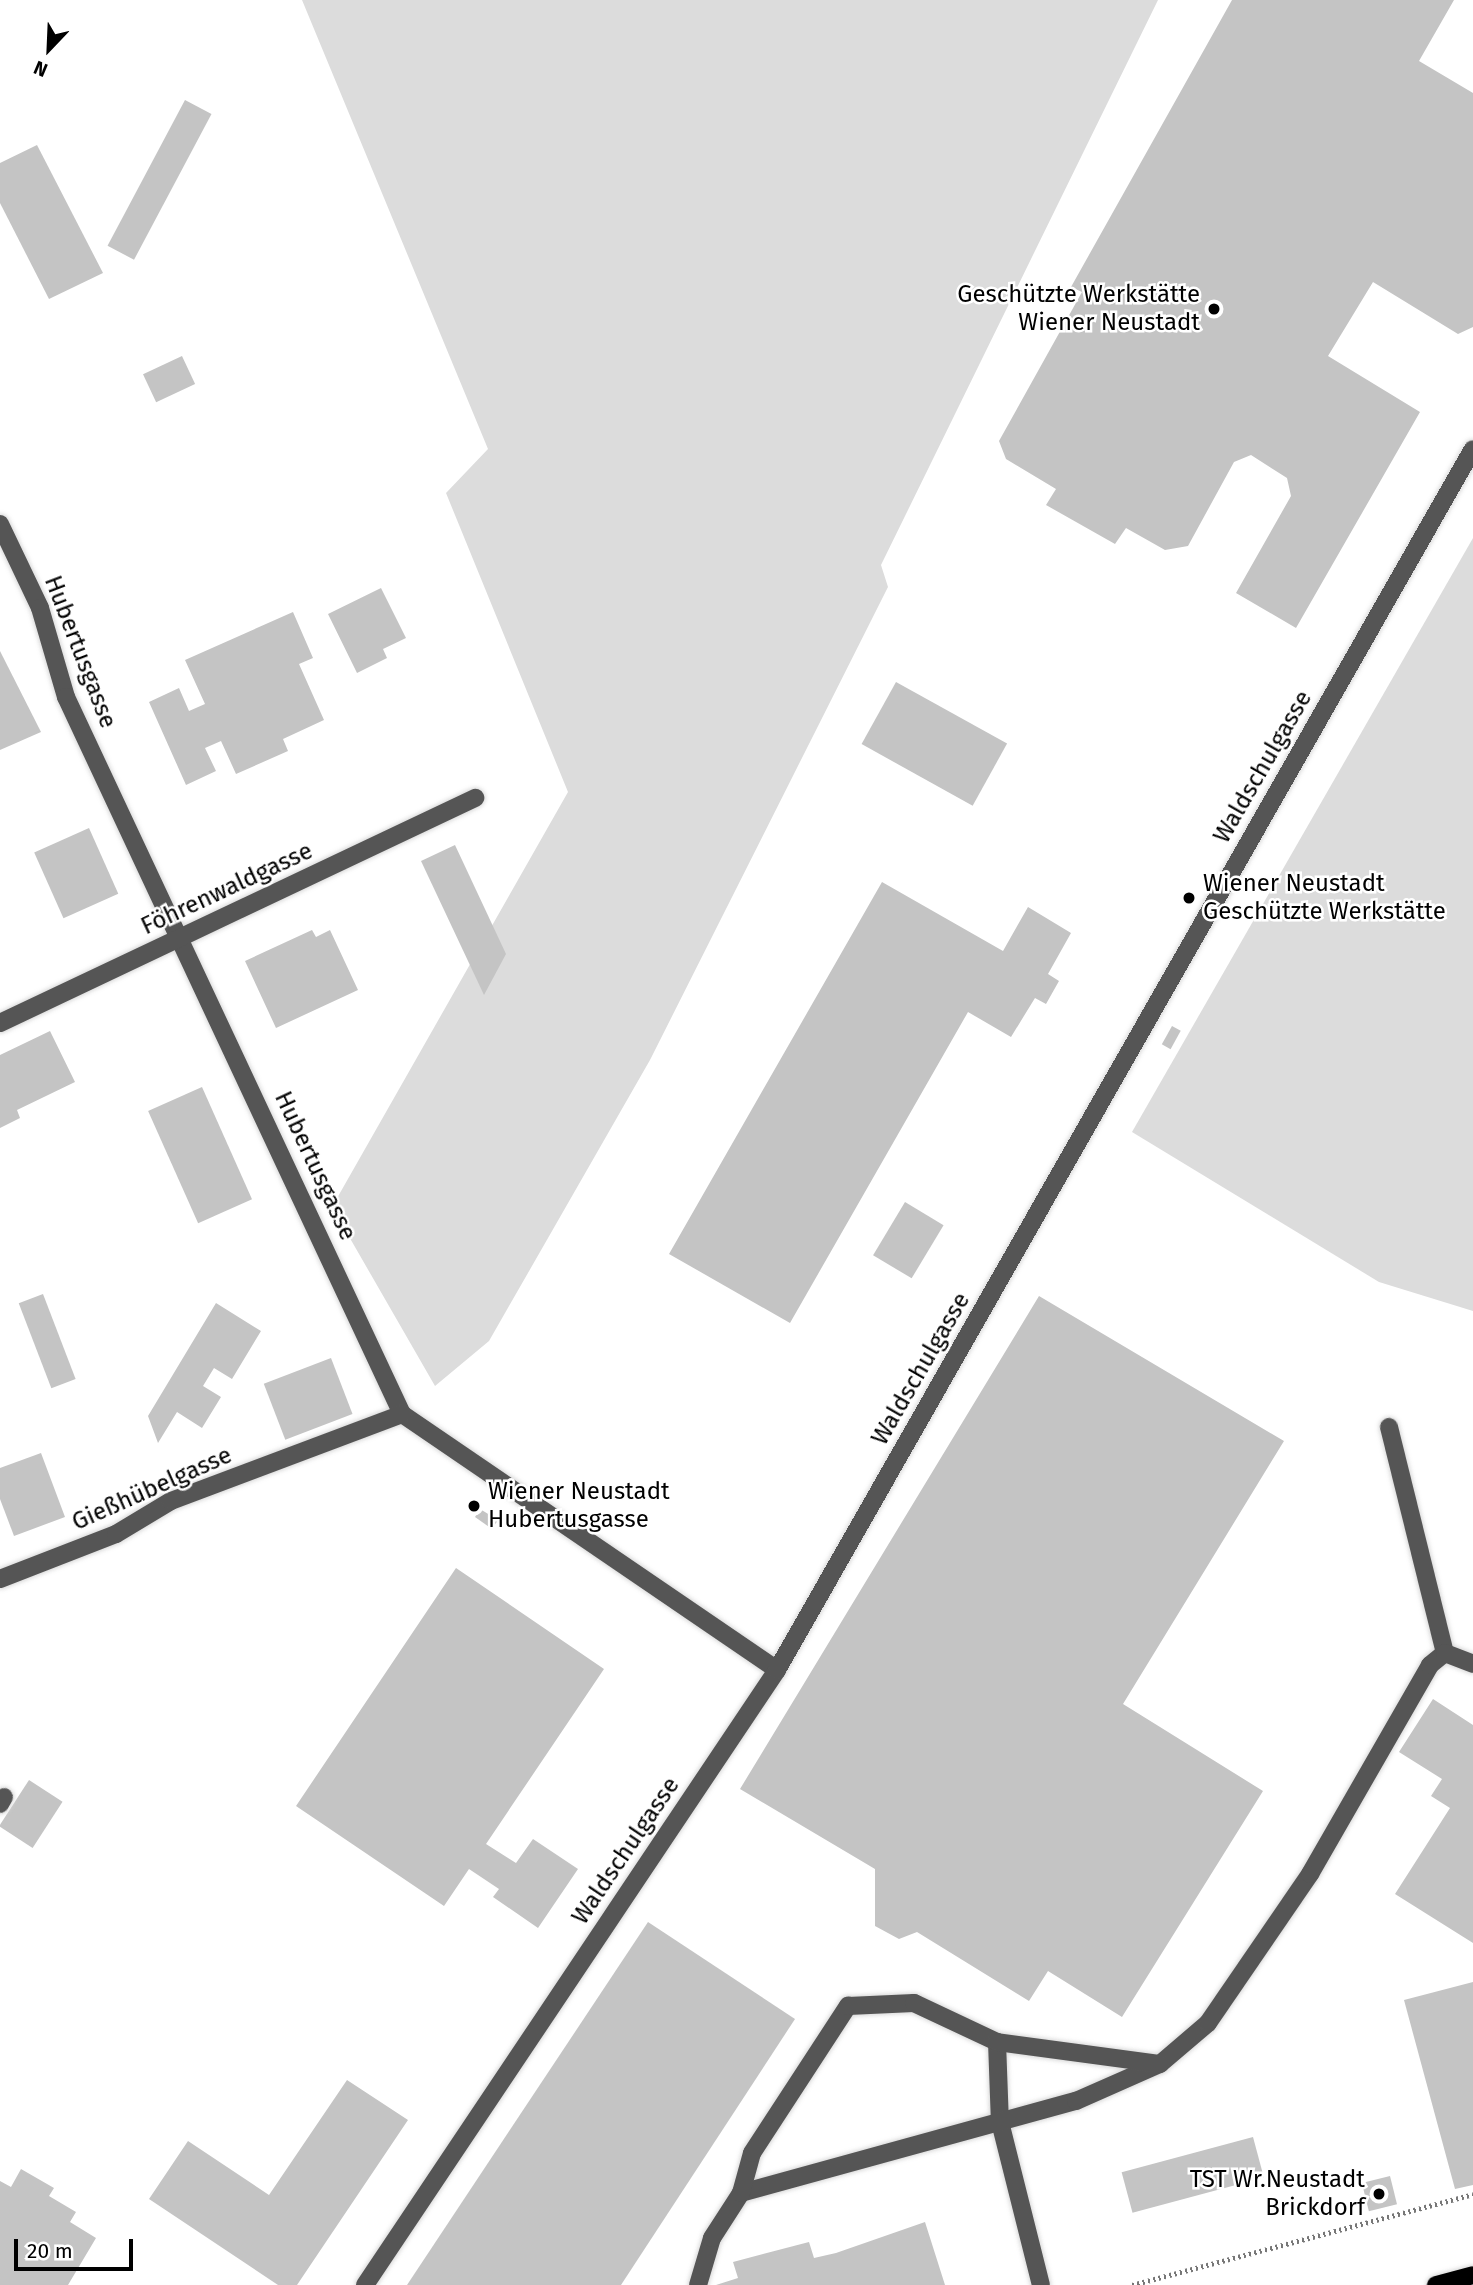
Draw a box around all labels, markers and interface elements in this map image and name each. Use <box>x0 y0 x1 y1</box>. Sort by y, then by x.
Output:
north arrow <box>14 14 84 84</box>
text: N <box>30 56 51 82</box>
place label: Geschützte Werkstätte Wiener Neustadt <box>957 281 1200 337</box>
marker: Geschützte Werkstätte Wiener Neustadt <box>1206 301 1222 317</box>
street label: Hubertusgasse <box>38 572 122 732</box>
street label: Waldschulgasse <box>1208 686 1318 848</box>
street label: Föhrenwaldgasse <box>137 837 317 941</box>
place label: Wiener Neustadt Geschützte Werkstätte <box>1203 870 1446 926</box>
marker: Wiener Neustadt Geschützte Werkstätte <box>1181 890 1197 906</box>
street label: Hubertusgasse <box>268 1087 362 1245</box>
street label: Waldschulgasse <box>866 1288 976 1450</box>
street label: Gießhübelgasse <box>68 1441 236 1537</box>
place label: Wiener Neustadt Hubertusgasse <box>488 1478 670 1534</box>
marker: Wiener Neustadt Hubertusgasse <box>466 1498 482 1514</box>
street label: Waldschulgasse <box>566 1772 686 1930</box>
place label: TST Wr.Neustadt Brickdorf <box>1190 2166 1365 2222</box>
marker: TST Wr.Neustadt Brickdorf <box>1371 2186 1387 2202</box>
scale bar <box>18 2226 136 2270</box>
text: 20 m <box>27 2238 73 2264</box>

